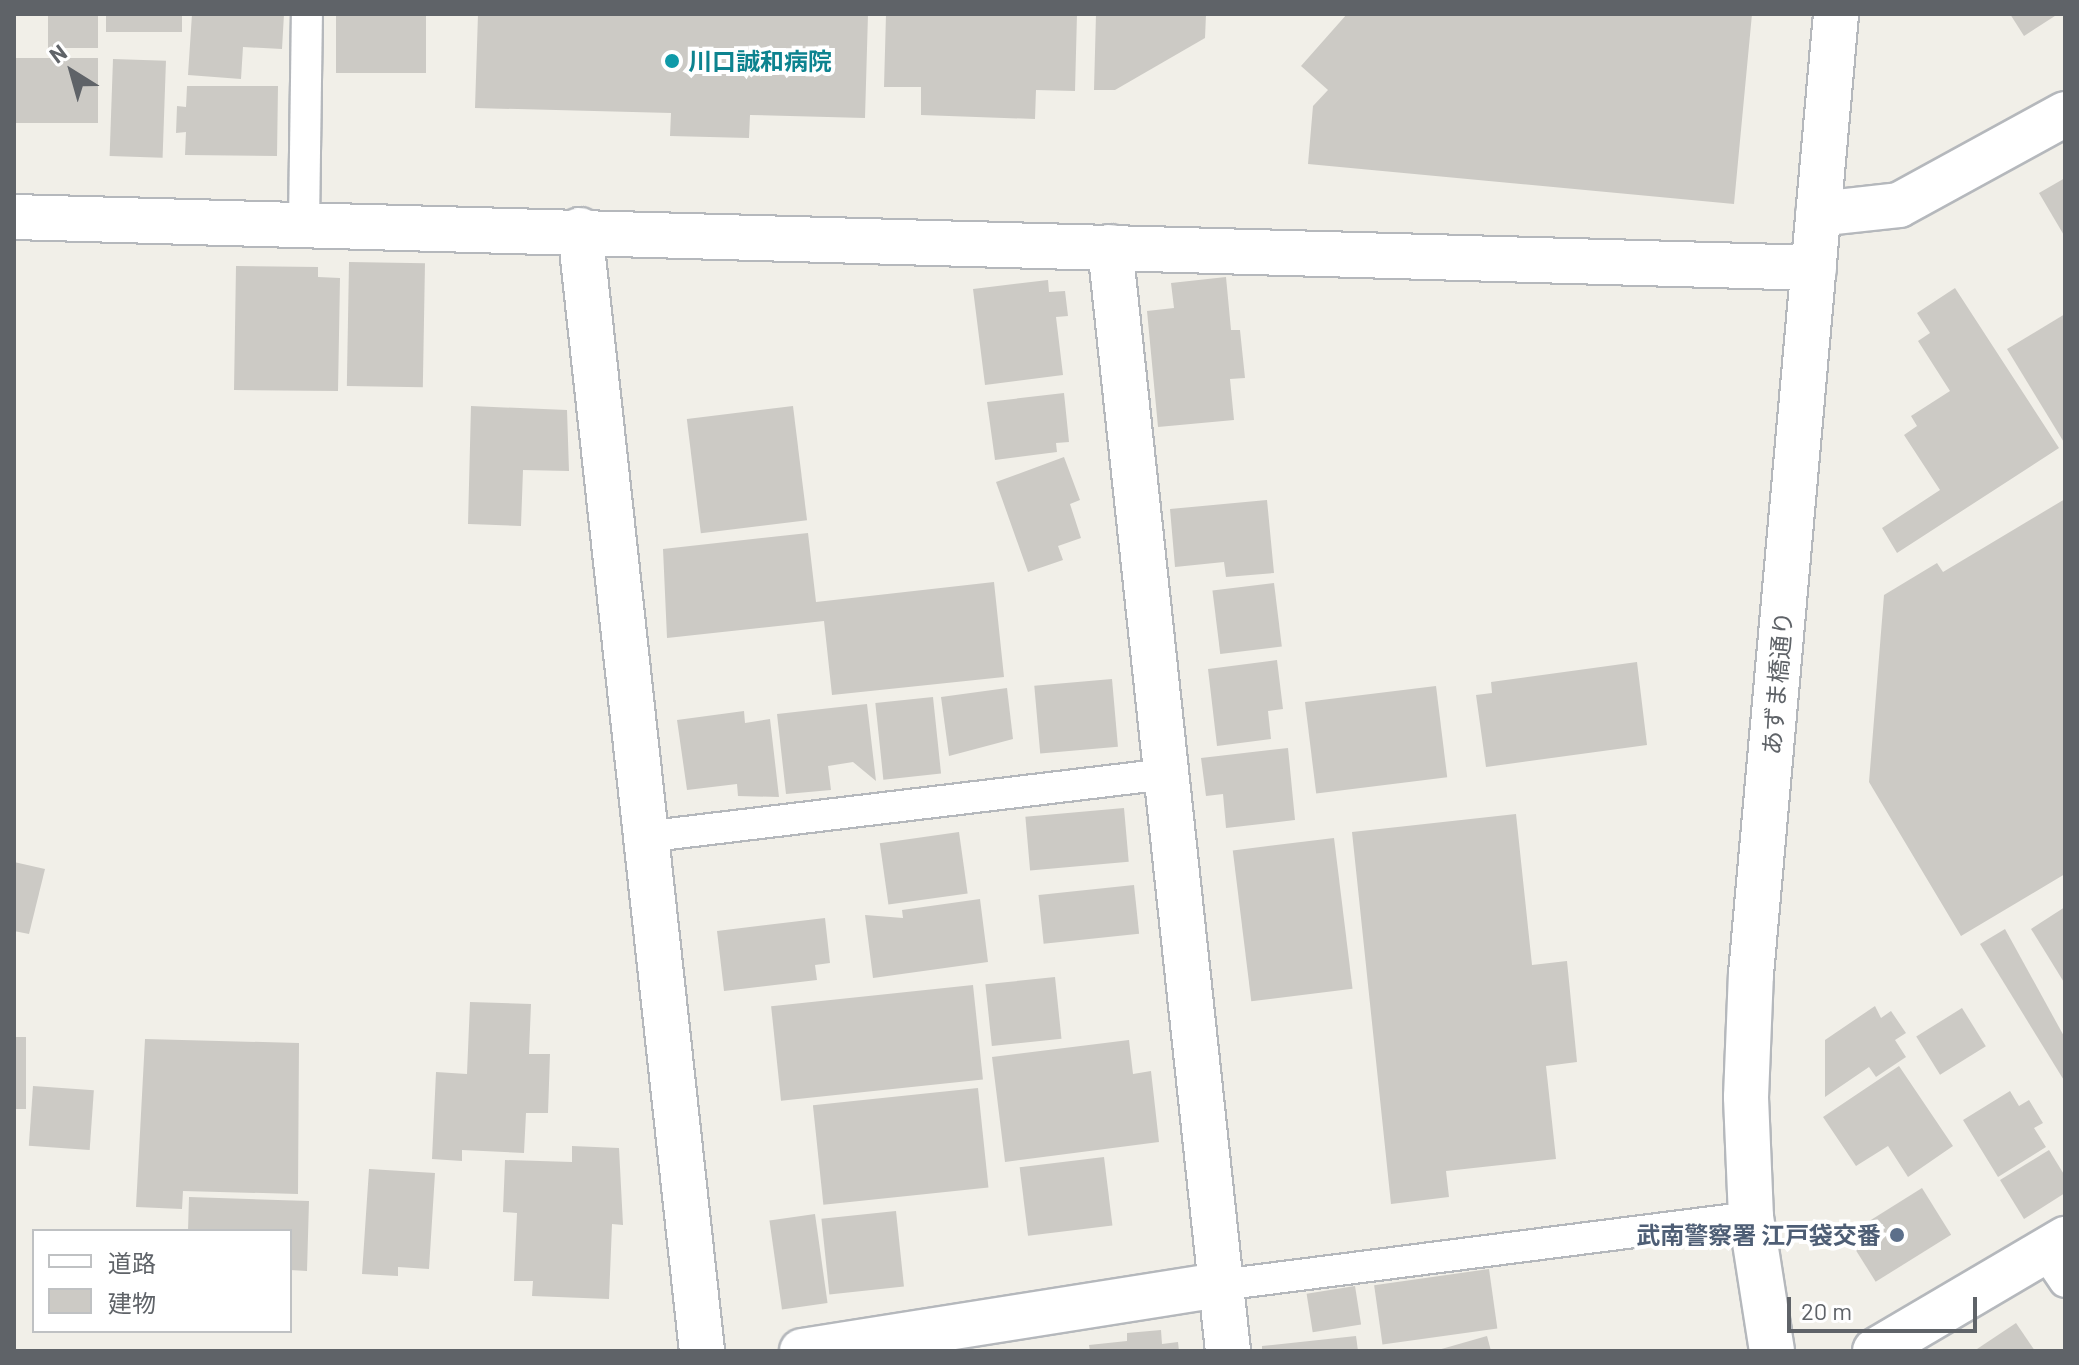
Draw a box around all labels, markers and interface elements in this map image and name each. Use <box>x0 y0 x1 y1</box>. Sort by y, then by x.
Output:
north arrow <box>32 32 112 112</box>
text: N <box>44 38 71 68</box>
place label: 川口誠和病院 <box>688 47 832 75</box>
marker: 川口誠和病院 <box>663 52 681 70</box>
street label: あずま橋通り <box>1756 610 1798 756</box>
place label: 武南警察署 江戸袋交番 <box>1636 1221 1881 1249</box>
marker: 武南警察署 江戸袋交番 <box>1888 1226 1906 1244</box>
legend <box>32 1229 292 1333</box>
text: 道路 <box>108 1248 156 1277</box>
scale bar <box>1791 1281 1981 1331</box>
text: 建物 <box>108 1288 156 1317</box>
text: 20 m <box>1801 1296 1852 1325</box>

